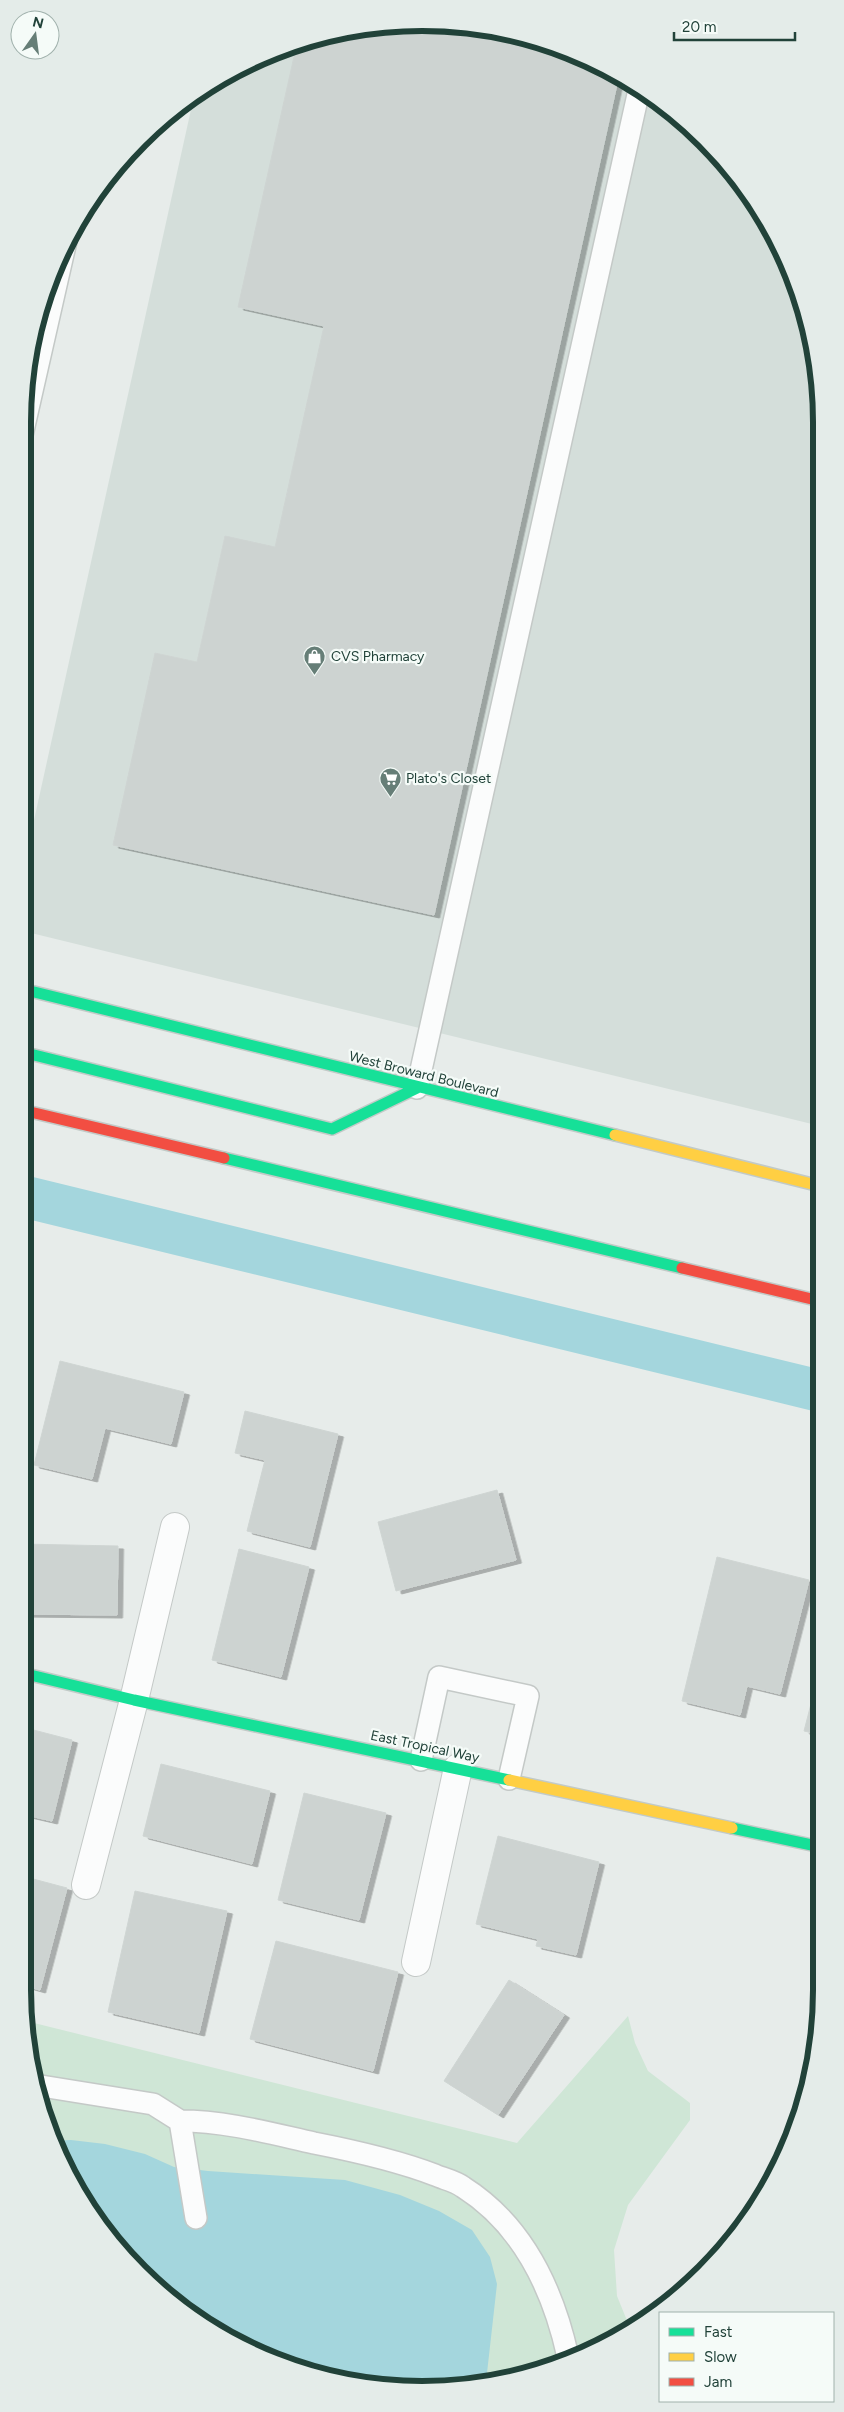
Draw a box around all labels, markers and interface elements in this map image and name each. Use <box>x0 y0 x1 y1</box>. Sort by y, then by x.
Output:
north arrow <box>10 10 60 60</box>
scale bar <box>674 10 795 42</box>
text: N <box>31 13 45 32</box>
text: 20 m <box>682 18 716 36</box>
shop icon: CVS Pharmacy <box>303 644 327 675</box>
place label: CVS Pharmacy <box>331 648 425 665</box>
supermarket icon: Plato's Closet <box>378 766 402 797</box>
place label: Plato's Closet <box>406 770 491 787</box>
street label: West Broward Boulevard <box>347 1048 500 1101</box>
street label: East Tropical Way <box>369 1727 481 1766</box>
legend <box>659 2312 834 2402</box>
text: Fast <box>704 2323 733 2341</box>
text: Slow <box>704 2348 737 2366</box>
text: Jam <box>704 2373 732 2391</box>

